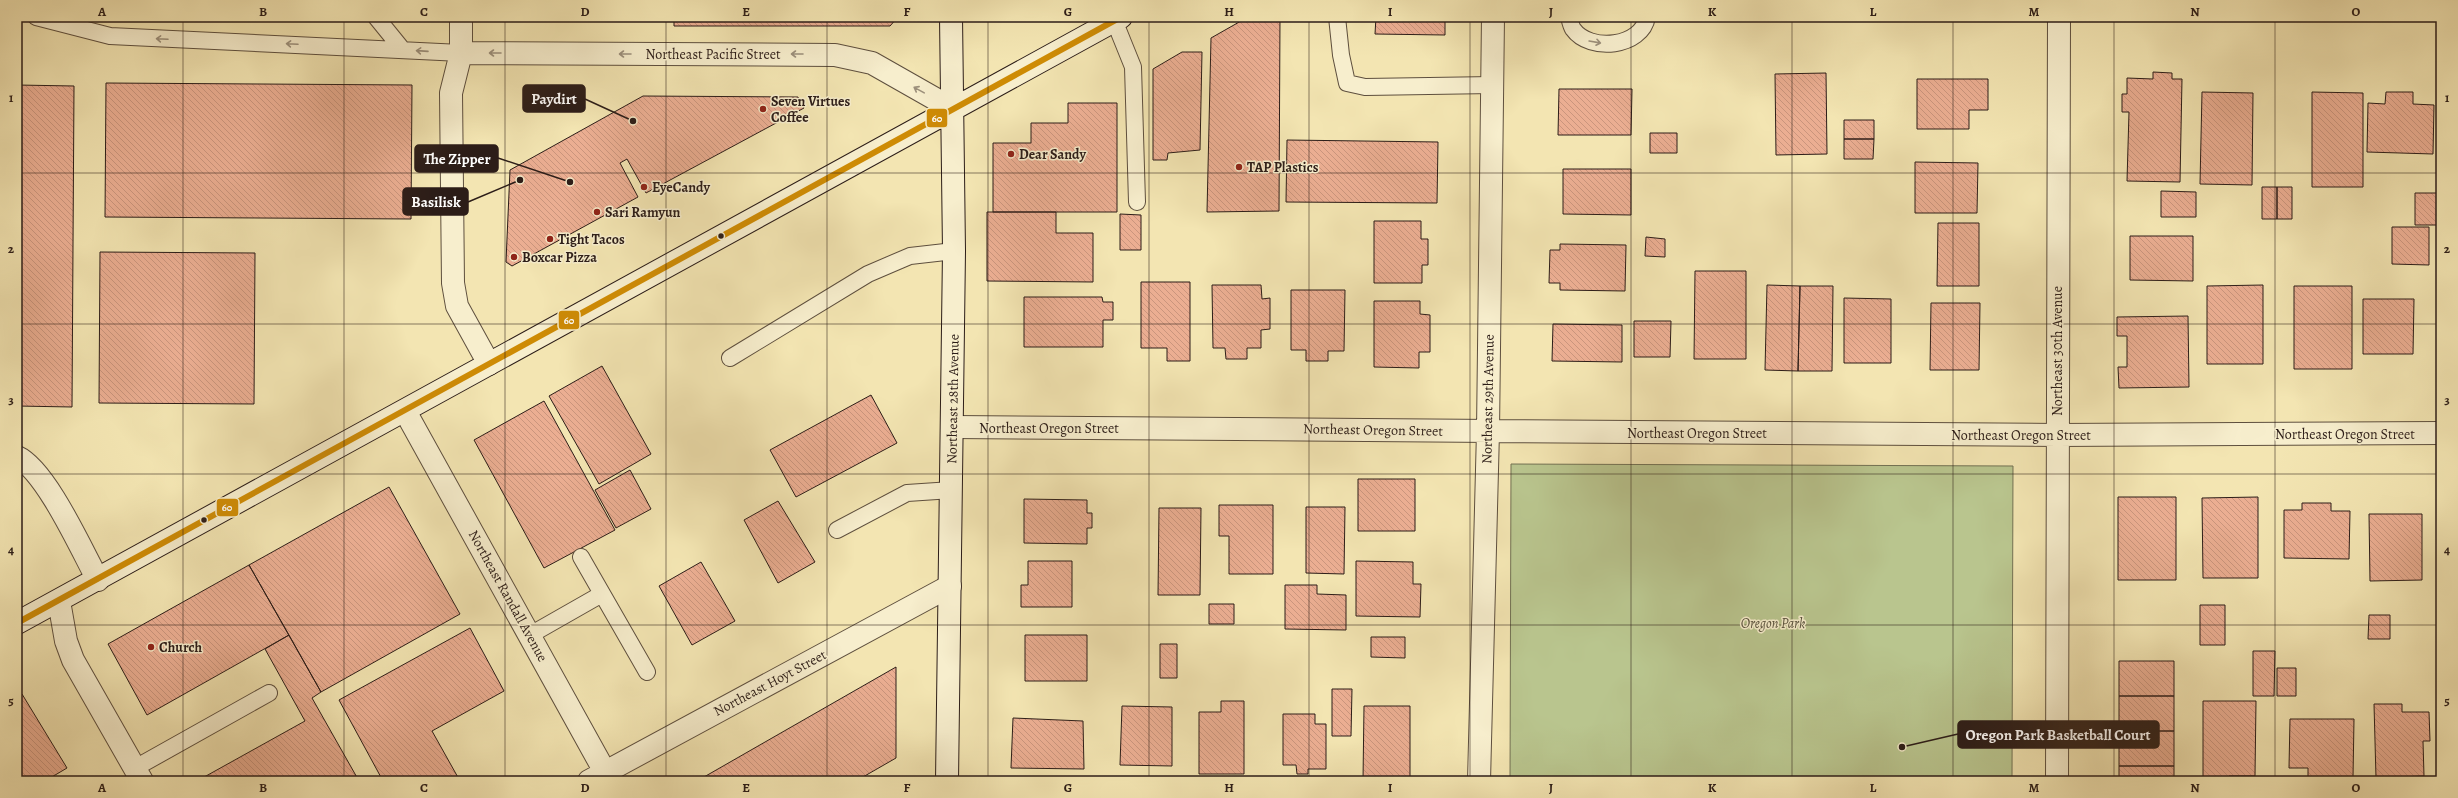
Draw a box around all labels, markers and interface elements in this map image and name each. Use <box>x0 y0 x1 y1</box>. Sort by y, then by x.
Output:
text: A <box>97 3 107 20</box>
text: B <box>259 3 267 20</box>
text: C <box>420 3 428 20</box>
text: D <box>580 3 590 20</box>
text: E <box>742 3 750 20</box>
text: F <box>904 3 911 20</box>
text: G <box>1064 3 1072 20</box>
text: H <box>1224 3 1234 20</box>
text: I <box>1388 3 1393 20</box>
text: J <box>1549 3 1553 20</box>
text: K <box>1708 3 1717 20</box>
text: L <box>1870 3 1877 20</box>
text: M <box>2029 3 2040 20</box>
text: N <box>2190 3 2200 20</box>
text: O <box>2352 3 2361 20</box>
one-way arrow <box>156 35 169 42</box>
one-way arrow <box>1588 38 1601 46</box>
one-way arrow <box>286 41 299 48</box>
street label: Northeast Pacific Street <box>645 45 781 64</box>
one-way arrow <box>416 47 429 54</box>
one-way arrow <box>489 49 502 57</box>
one-way arrow <box>619 50 632 58</box>
one-way arrow <box>791 50 804 58</box>
callout: Paydirt <box>523 85 585 112</box>
one-way arrow <box>913 85 925 93</box>
text: 1 <box>9 89 14 106</box>
text: Paydirt <box>531 89 577 109</box>
text: 1 <box>2445 89 2450 106</box>
place label: Seven Virtues Coffee <box>771 92 851 127</box>
marker: Seven Virtues Coffee <box>758 104 768 114</box>
line badge: 60 <box>926 108 948 128</box>
text: 60 <box>932 111 943 126</box>
callout: The Zipper <box>415 145 498 172</box>
place label: Dear Sandy <box>1019 145 1087 164</box>
text: The Zipper <box>423 149 491 169</box>
marker: Dear Sandy <box>1006 149 1016 159</box>
place label: TAP Plastics <box>1247 158 1319 177</box>
marker: TAP Plastics <box>1234 162 1244 172</box>
place label: EyeCandy <box>652 178 711 197</box>
marker: EyeCandy <box>639 182 649 192</box>
callout: Basilisk <box>403 188 468 215</box>
text: Basilisk <box>411 192 461 212</box>
place label: Sari Ramyun <box>605 203 681 222</box>
marker: Sari Ramyun <box>592 207 602 217</box>
place label: Tight Tacos <box>558 230 625 249</box>
unlabelled marker <box>716 231 726 241</box>
marker: Tight Tacos <box>545 234 555 244</box>
text: 2 <box>8 240 15 257</box>
text: 2 <box>2444 240 2451 257</box>
place label: Boxcar Pizza <box>522 248 597 267</box>
marker: Boxcar Pizza <box>509 252 519 262</box>
street label: Northeast 30th Avenue <box>2048 286 2067 416</box>
line badge: 60 <box>558 310 580 330</box>
text: 60 <box>564 313 575 328</box>
street label: Northeast 28th Avenue <box>942 334 964 464</box>
street label: Northeast 29th Avenue <box>1477 334 1499 464</box>
text: 3 <box>8 391 14 408</box>
text: 3 <box>2444 391 2450 408</box>
street label: Northeast Oregon Street <box>979 419 1119 438</box>
street label: Northeast Oregon Street <box>1303 419 1443 441</box>
street label: Northeast Oregon Street <box>1627 424 1767 443</box>
street label: Northeast Oregon Street <box>2275 425 2415 444</box>
street label: Northeast Oregon Street <box>1951 426 2091 445</box>
line badge: 60 <box>216 498 239 517</box>
text: 60 <box>222 500 233 515</box>
unlabelled marker <box>199 515 209 525</box>
street label: Northeast Randall Avenue <box>464 527 552 665</box>
text: 4 <box>8 541 14 558</box>
text: 4 <box>2444 541 2450 558</box>
park label: Oregon Park <box>1741 614 1805 633</box>
place label: Church <box>159 638 203 657</box>
marker: Church <box>146 642 156 652</box>
street label: Northeast Hoyt Street <box>710 645 830 721</box>
text: 5 <box>8 692 14 709</box>
text: 5 <box>2444 692 2450 709</box>
callout: Oregon Park Basketball Court <box>1958 721 2159 748</box>
text: Oregon Park Basketball Court <box>1966 725 2150 745</box>
text: A <box>97 779 107 796</box>
text: B <box>259 779 267 796</box>
text: C <box>420 779 428 796</box>
text: D <box>580 779 590 796</box>
text: E <box>742 779 750 796</box>
text: F <box>904 779 911 796</box>
text: G <box>1064 779 1072 796</box>
text: H <box>1224 779 1234 796</box>
text: I <box>1388 779 1393 796</box>
text: J <box>1549 779 1553 796</box>
text: K <box>1708 779 1717 796</box>
text: L <box>1870 779 1877 796</box>
text: M <box>2029 779 2040 796</box>
text: N <box>2190 779 2200 796</box>
text: O <box>2352 779 2361 796</box>

